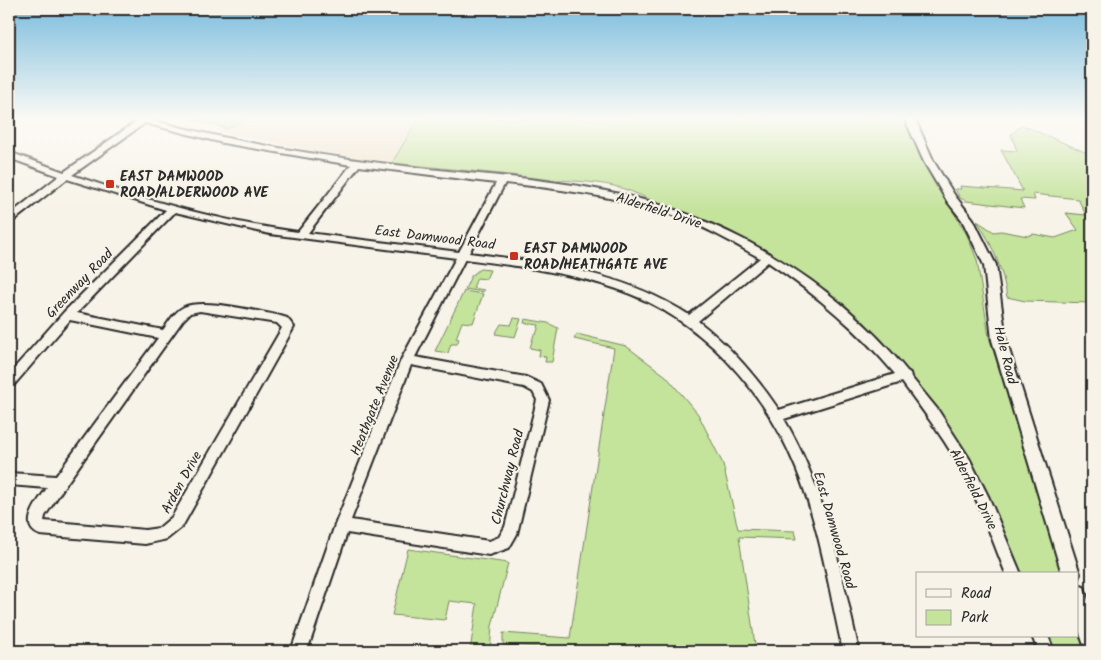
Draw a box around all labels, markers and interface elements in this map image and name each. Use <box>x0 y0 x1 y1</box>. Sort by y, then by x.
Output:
place label: EAST DAMWOOD ROAD/ALDERWOOD AVE <box>120 166 269 204</box>
marker: EAST DAMWOOD ROAD/ALDERWOOD AVE <box>104 178 116 190</box>
street label: Alderfield Drive <box>613 187 705 235</box>
street label: East Damwood Road <box>373 220 497 256</box>
place label: EAST DAMWOOD ROAD/HEATHGATE AVE <box>524 238 669 276</box>
street label: Greenway Road <box>41 243 119 324</box>
marker: EAST DAMWOOD ROAD/HEATHGATE AVE <box>508 250 520 262</box>
street label: Hale Road <box>987 324 1023 388</box>
street label: Heathgate Avenue <box>345 351 405 459</box>
street label: Churchway Road <box>486 426 531 527</box>
street label: Alderfield Drive <box>943 445 1003 535</box>
street label: Arden Drive <box>156 446 208 518</box>
street label: East Damwood Road <box>807 469 862 593</box>
legend <box>916 572 1078 638</box>
text: Road <box>961 582 992 606</box>
text: Park <box>961 606 989 630</box>

